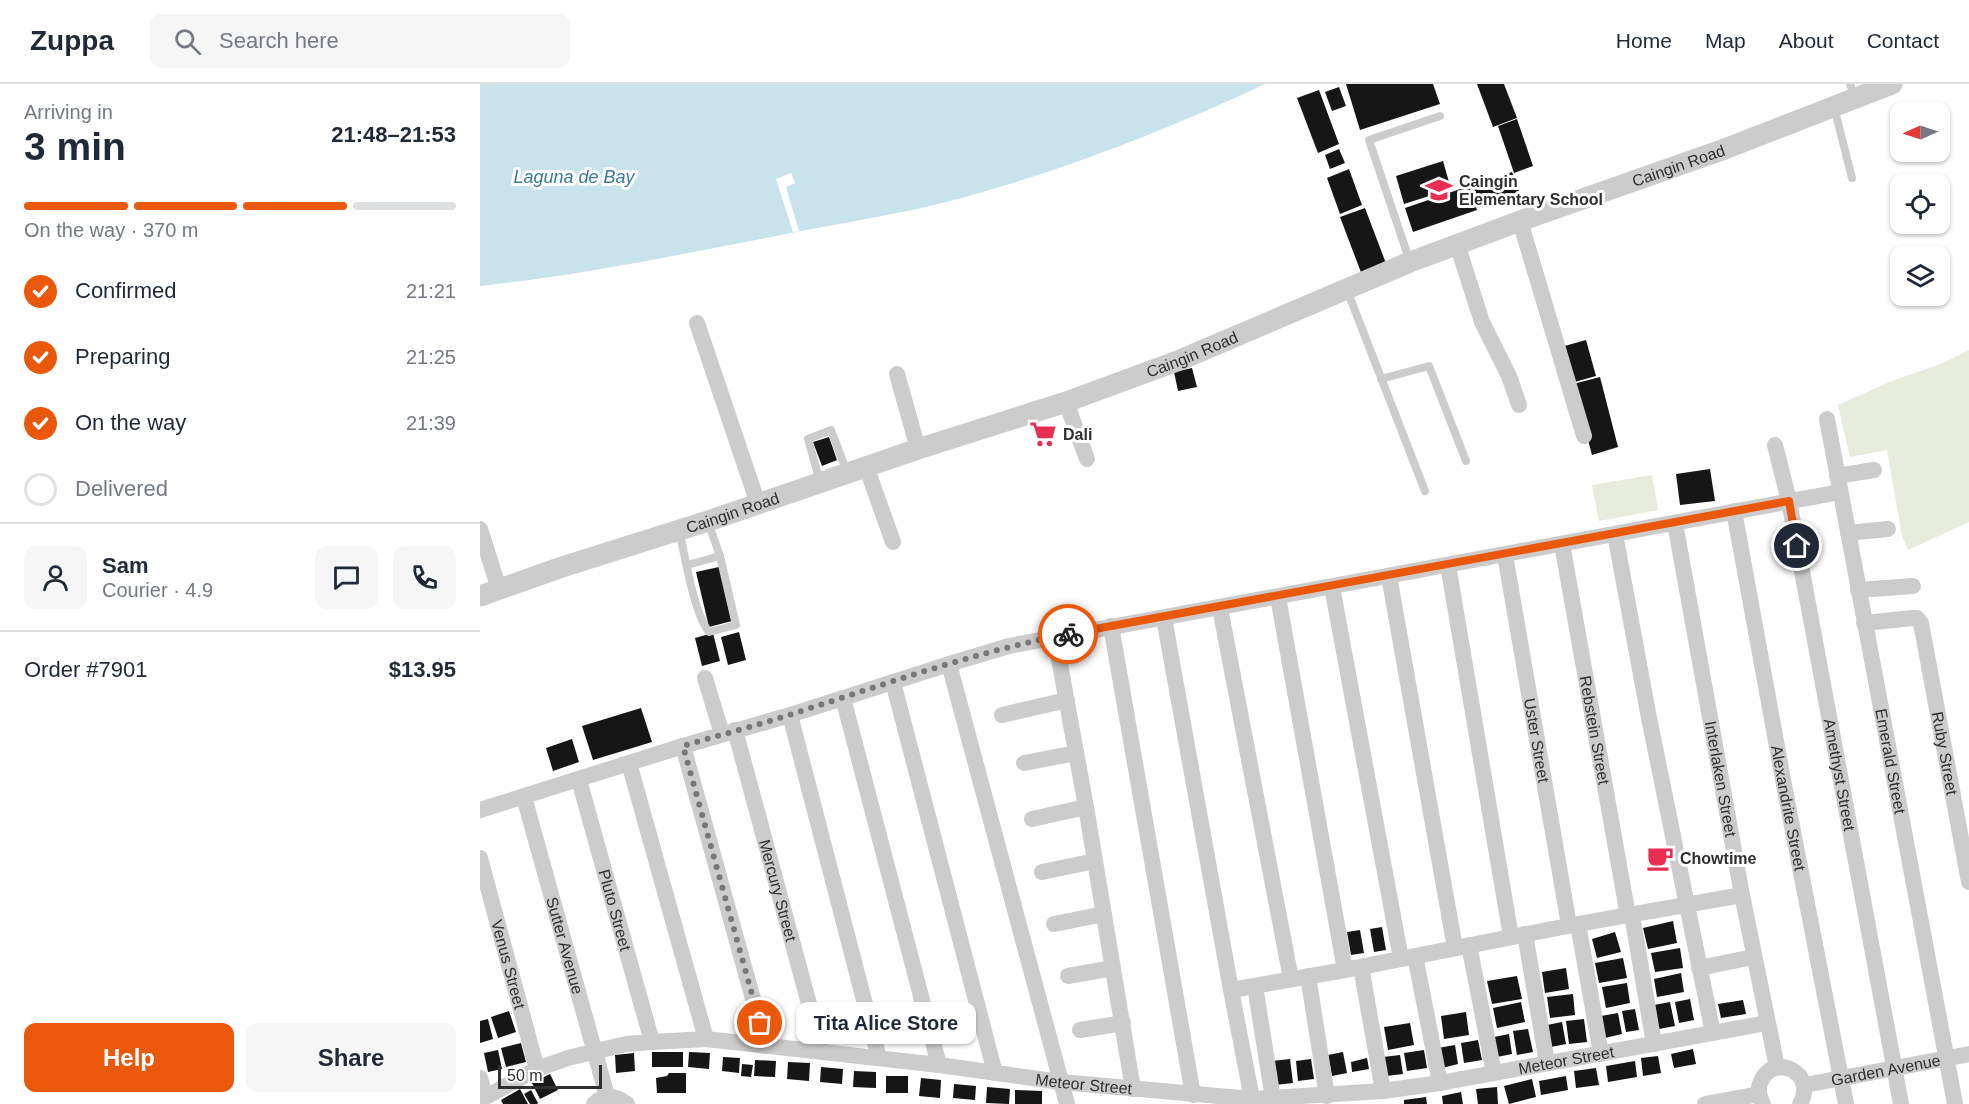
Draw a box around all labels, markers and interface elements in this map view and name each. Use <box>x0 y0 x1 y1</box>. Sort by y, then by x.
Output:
search box <box>150 14 570 68</box>
text: Zuppa <box>30 25 114 56</box>
icon: search <box>171 25 204 58</box>
text: Search here <box>219 28 339 53</box>
text: Home <box>1616 29 1672 52</box>
text: Map <box>1705 29 1746 52</box>
text: About <box>1779 29 1834 52</box>
text: Contact <box>1867 29 1939 52</box>
text: Arriving in <box>24 101 113 123</box>
north arrow <box>1890 102 1950 162</box>
map controls <box>1890 102 1950 306</box>
text: 21:48–21:53 <box>331 122 456 147</box>
text: 3 min <box>24 125 126 168</box>
street label: Caingin Road <box>1630 142 1727 190</box>
water label: Laguna de Bay <box>513 167 636 187</box>
place label: Caingin Elementary School <box>1459 173 1603 208</box>
button: locate <box>1890 174 1950 234</box>
school or university icon: Caingin Elementary School <box>1424 175 1454 205</box>
text: On the way · 370 m <box>24 219 199 241</box>
button: layers <box>1890 246 1950 306</box>
icon: check <box>24 275 57 308</box>
text: Confirmed <box>75 278 176 303</box>
text: 21:21 <box>406 280 456 302</box>
street label: Caingin Road <box>1144 328 1240 381</box>
icon: check <box>24 341 57 374</box>
text: Preparing <box>75 344 170 369</box>
text: 21:25 <box>406 346 456 368</box>
icon: check <box>24 407 57 440</box>
text: On the way <box>75 410 186 435</box>
text: 21:39 <box>406 412 456 434</box>
supermarket icon: Dali <box>1028 419 1058 449</box>
place label: Dali <box>1063 426 1092 443</box>
text: Delivered <box>75 476 168 501</box>
street label: Caingin Road <box>684 489 781 536</box>
pin <box>1771 520 1822 571</box>
icon: home <box>1780 529 1813 562</box>
button: person <box>24 546 87 609</box>
button: chat <box>315 546 378 609</box>
button: phone <box>393 546 456 609</box>
text: Sam <box>102 553 148 578</box>
text: Courier · 4.9 <box>102 579 213 601</box>
courier <box>1038 604 1098 664</box>
icon: bike <box>1052 618 1085 651</box>
text: Order #7901 <box>24 657 148 682</box>
text: $13.95 <box>389 657 456 682</box>
street label: Rebstein Street <box>1577 674 1613 787</box>
street label: Uster Street <box>1521 697 1552 784</box>
street label: Emerald Street <box>1872 707 1909 816</box>
street label: Ruby Street <box>1929 710 1961 797</box>
street label: Amethyst Street <box>1821 717 1858 833</box>
street label: Interlaken Street <box>1702 720 1739 839</box>
street label: Alexandrite Street <box>1768 744 1809 873</box>
street label: Mercury Street <box>756 837 800 944</box>
cafe icon: Chowtime <box>1645 843 1675 873</box>
place label: Chowtime <box>1680 850 1757 867</box>
street label: Pluto Street <box>595 868 634 953</box>
street label: Sutter Avenue <box>543 895 586 996</box>
street label: Venus Street <box>488 918 529 1011</box>
pin <box>734 997 785 1048</box>
callout: Tita Alice Store <box>796 1002 976 1044</box>
icon: bag <box>743 1006 776 1039</box>
text: Tita Alice Store <box>814 1012 958 1034</box>
button: Help <box>24 1023 234 1092</box>
button: Share <box>246 1023 456 1092</box>
street label: Meteor Street <box>1517 1043 1616 1077</box>
street label: Garden Avenue <box>1830 1052 1942 1089</box>
scale bar <box>498 1062 602 1090</box>
text: 50 m <box>507 1067 543 1084</box>
street label: Meteor Street <box>1034 1071 1133 1097</box>

